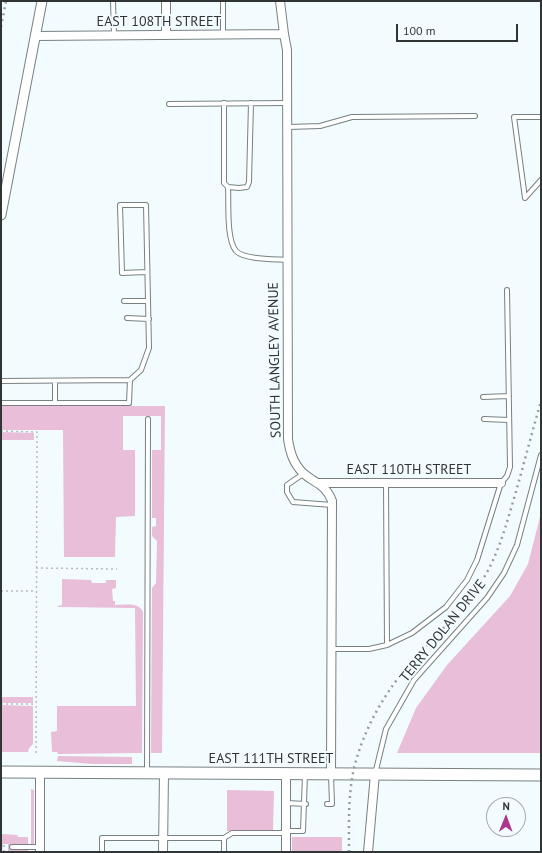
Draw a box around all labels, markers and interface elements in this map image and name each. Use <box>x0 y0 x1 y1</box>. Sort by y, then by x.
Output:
street label: EAST 108TH STREET <box>97 14 221 30</box>
scale bar <box>398 16 520 42</box>
text: 100 m <box>403 23 436 38</box>
street label: SOUTH LANGLEY AVENUE <box>265 282 285 438</box>
street label: EAST 110TH STREET <box>347 462 471 478</box>
street label: TERRY DOLAN DRIVE <box>396 576 490 686</box>
street label: EAST 111TH STREET <box>209 751 333 767</box>
north arrow <box>486 797 526 837</box>
text: N <box>502 799 510 813</box>

